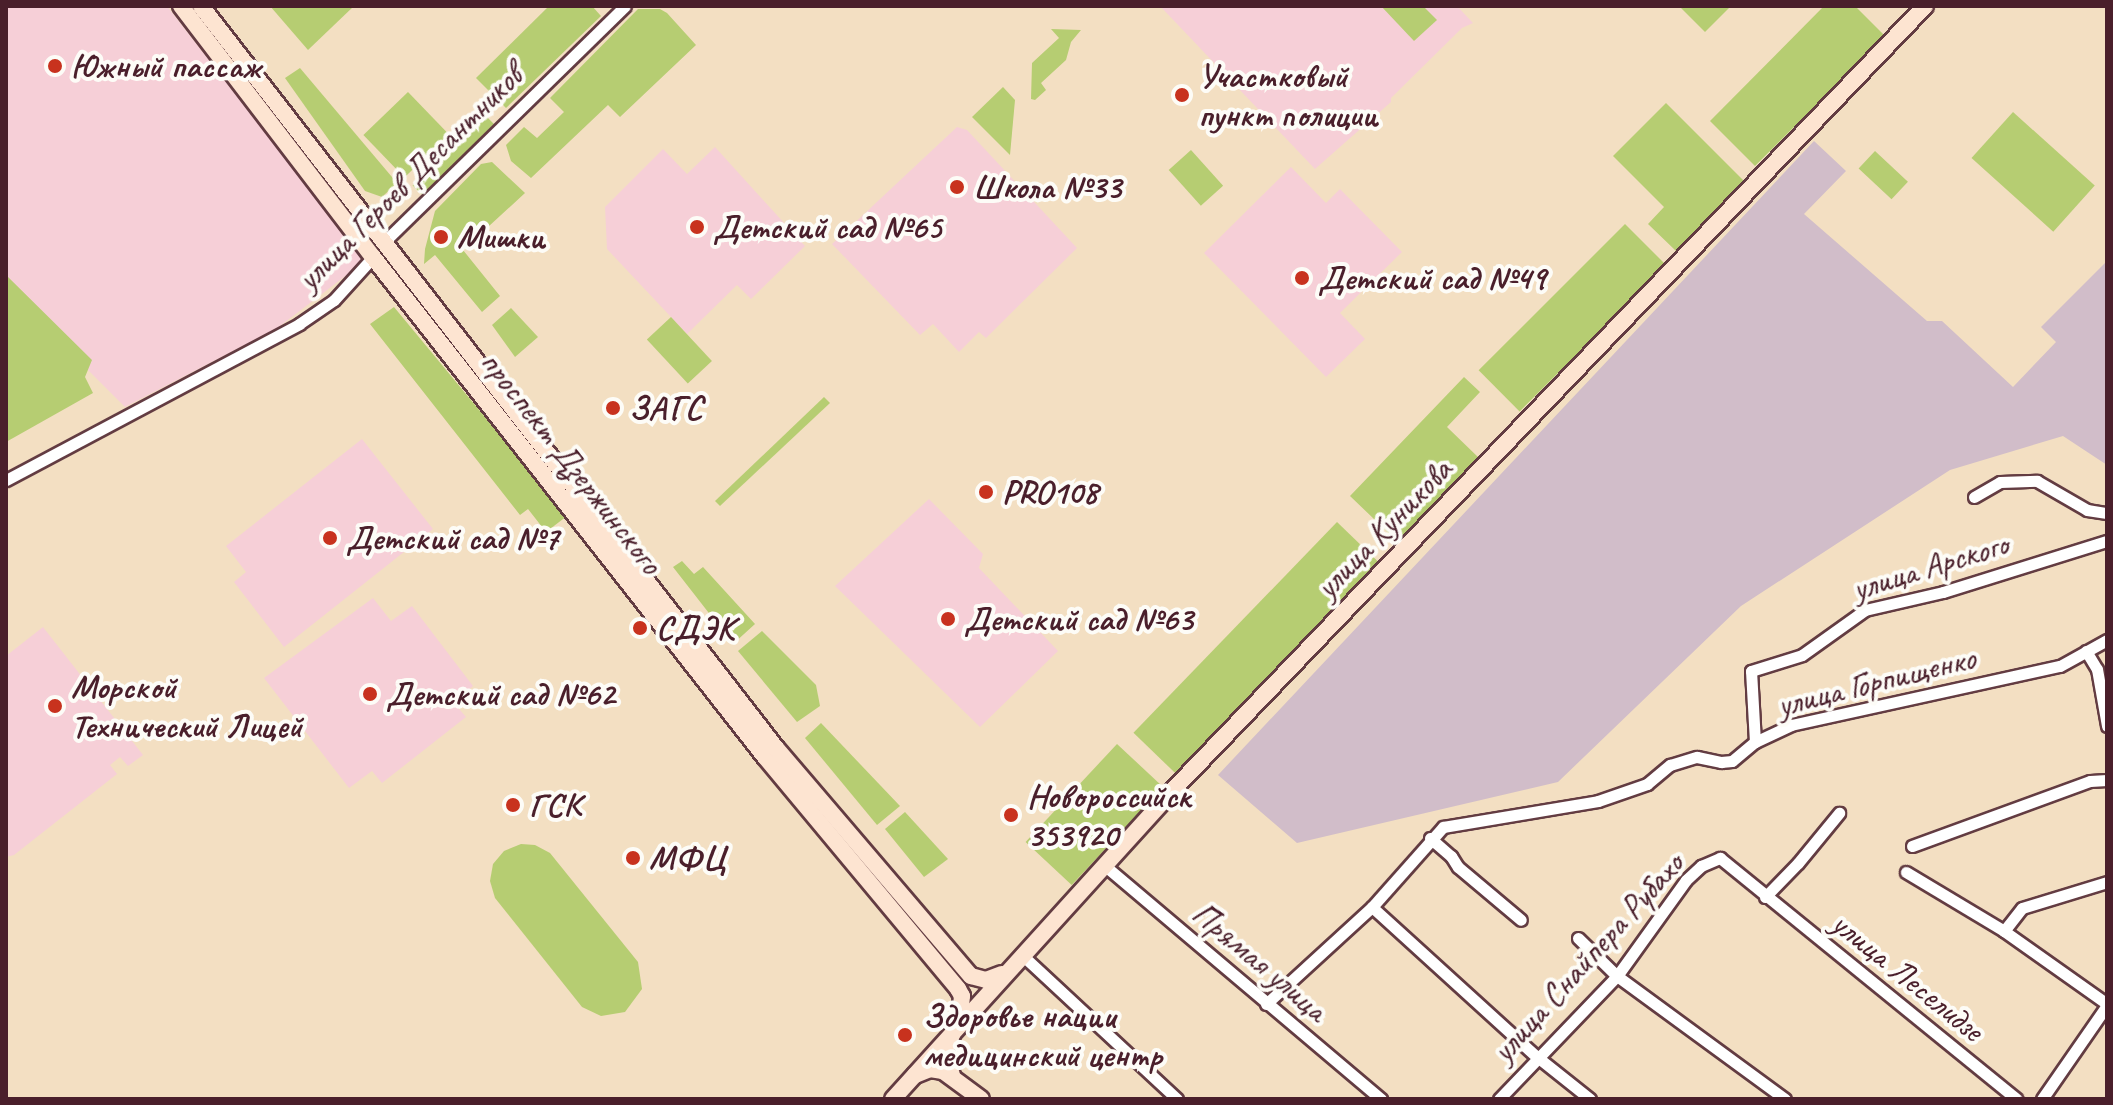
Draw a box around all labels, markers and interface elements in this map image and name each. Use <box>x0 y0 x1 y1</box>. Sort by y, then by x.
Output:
place label: Южный пассаж <box>71 46 261 86</box>
street label: улица Героев Десантников <box>287 55 531 299</box>
place label: Участковый пункт полиции <box>1198 55 1376 134</box>
marker: Южный пассаж <box>46 57 64 75</box>
marker: Участковый пункт полиции <box>1173 86 1191 104</box>
place label: Школа №33 <box>973 167 1121 207</box>
marker: Школа №33 <box>948 178 966 196</box>
place label: Детский сад №65 <box>713 207 941 247</box>
place label: Мишки <box>457 217 545 257</box>
marker: Детский сад №65 <box>688 218 706 236</box>
marker: Мишки <box>432 228 450 246</box>
place label: Детский сад №49 <box>1318 258 1546 298</box>
marker: Детский сад №49 <box>1293 269 1311 287</box>
street label: проспект Дзержинского <box>472 341 672 583</box>
place label: ЗАГС <box>629 388 702 428</box>
marker: ЗАГС <box>604 399 622 417</box>
street label: улица Куникова <box>1306 449 1460 607</box>
place label: PRO108 <box>1002 472 1098 512</box>
marker: PRO108 <box>977 483 995 501</box>
place label: Детский сад №7 <box>346 518 559 558</box>
street label: улица Арского <box>1847 523 2013 609</box>
marker: Детский сад №7 <box>321 529 339 547</box>
place label: Детский сад №63 <box>964 599 1193 639</box>
place label: СДЭК <box>656 608 734 648</box>
marker: Детский сад №63 <box>939 610 957 628</box>
marker: СДЭК <box>631 619 649 637</box>
street label: улица Горпищенко <box>1773 637 1979 725</box>
place label: Морской Технический Лицей <box>71 666 302 746</box>
place label: Детский сад №62 <box>386 674 615 714</box>
marker: Детский сад №62 <box>361 685 379 703</box>
marker: Морской Технический Лицей <box>46 697 64 715</box>
place label: Новороссийск 353920 <box>1027 775 1191 854</box>
place label: ГСК <box>529 785 581 825</box>
marker: ГСК <box>504 796 522 814</box>
marker: Новороссийск 353920 <box>1002 806 1020 824</box>
place label: МФЦ <box>649 838 726 878</box>
street label: улица Снайпера Рубахо <box>1482 844 1692 1070</box>
marker: МФЦ <box>624 849 642 867</box>
street label: Прямая улица <box>1184 893 1336 1029</box>
street label: улица Леселидзе <box>1825 903 1991 1049</box>
place label: Здоровье нации медицинский центр <box>923 995 1162 1074</box>
marker: Здоровье нации медицинский центр <box>894 1024 916 1046</box>

